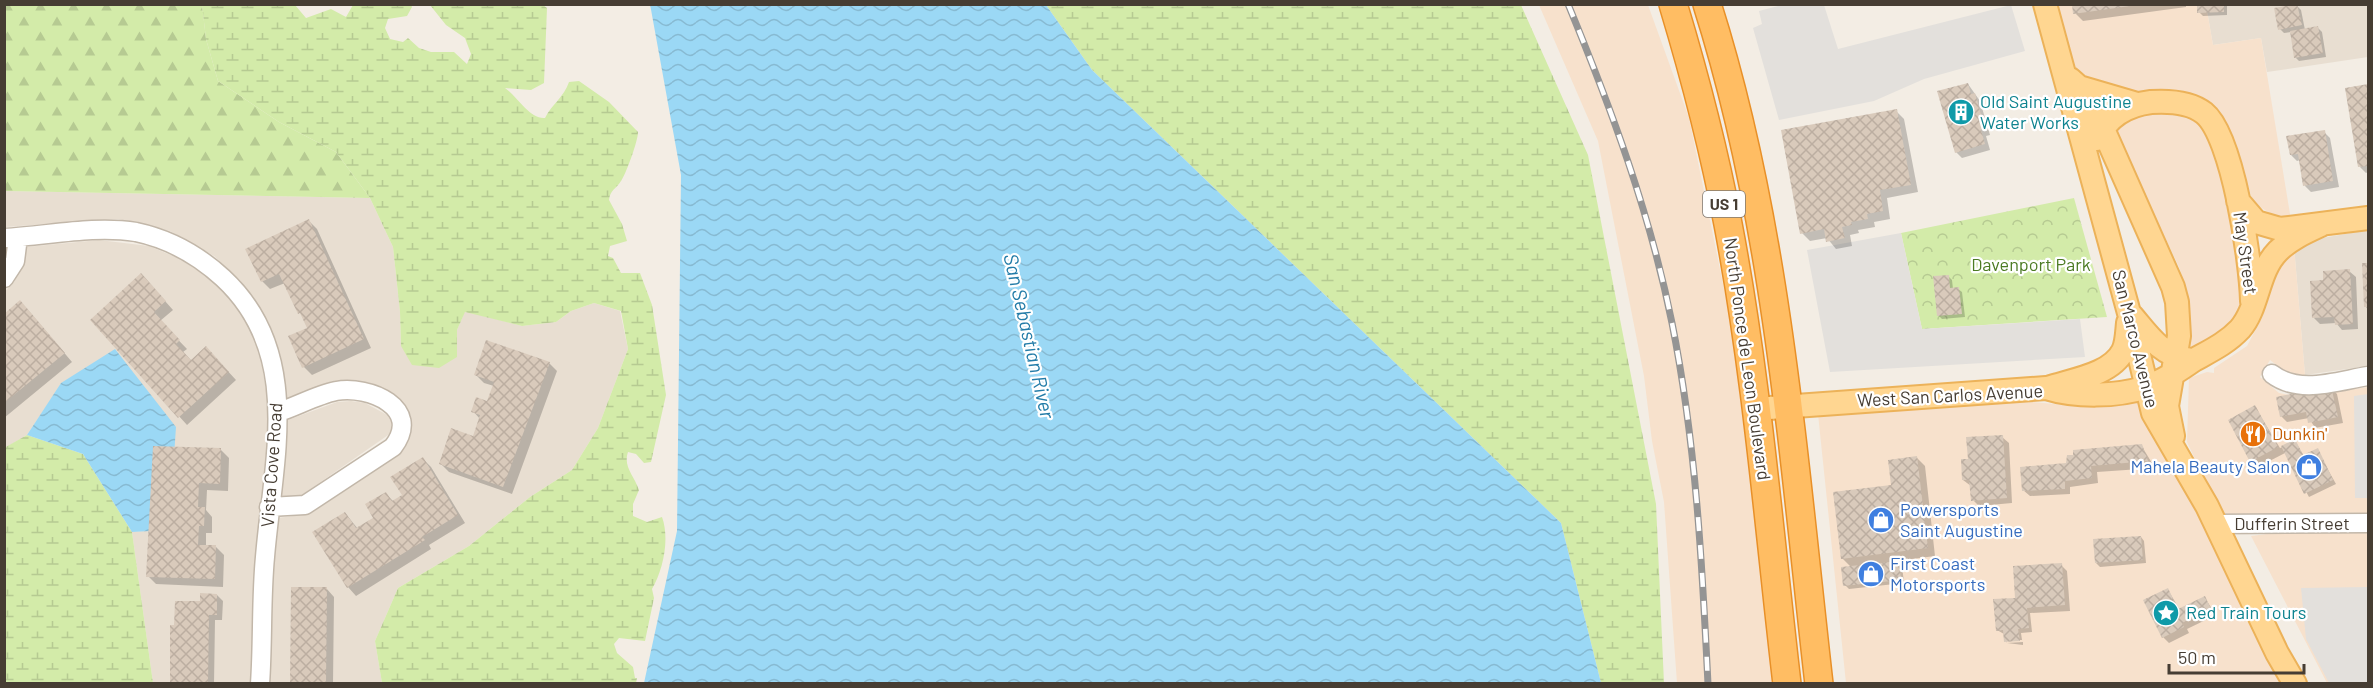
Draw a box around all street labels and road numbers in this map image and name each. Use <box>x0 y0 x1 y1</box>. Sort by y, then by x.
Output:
road number: US 1 <box>1703 191 1745 217</box>
street label: May Street <box>2229 210 2263 295</box>
street label: North Ponce de Leon Boulevard <box>1720 236 1776 482</box>
street label: San Marco Avenue <box>2108 267 2164 410</box>
street label: West San Carlos Avenue <box>1856 379 2043 411</box>
street label: Vista Cove Road <box>256 402 286 528</box>
street label: Dufferin Street <box>2234 512 2350 534</box>

